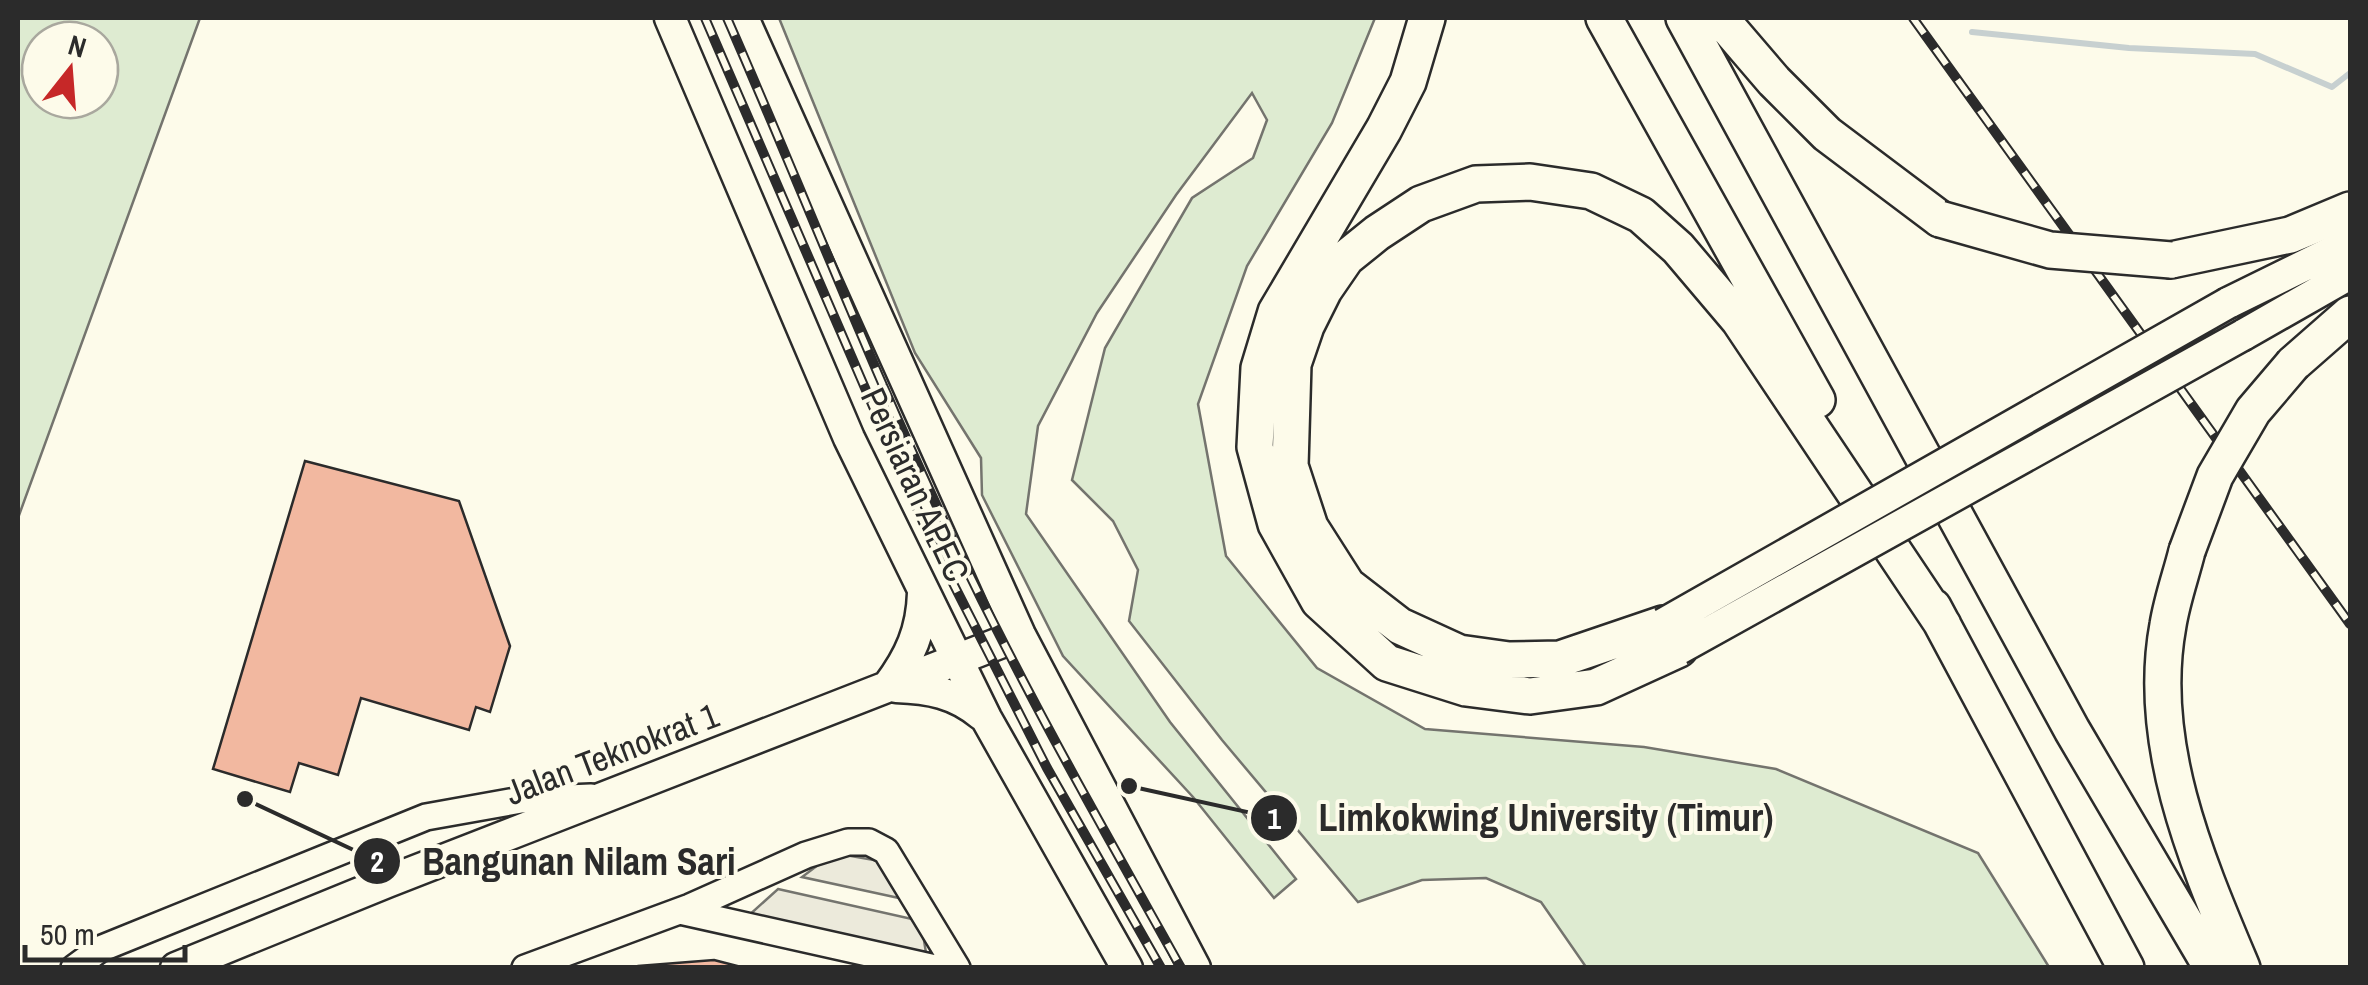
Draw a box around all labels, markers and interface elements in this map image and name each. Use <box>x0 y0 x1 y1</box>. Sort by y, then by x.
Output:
north arrow <box>20 20 120 120</box>
text: N <box>64 25 91 67</box>
street label: Persiaran APEC <box>850 380 981 589</box>
street label: Jalan Teknokrat 1 <box>499 691 725 816</box>
callout: Limkokwing University (Timur) <box>1249 784 1793 852</box>
text: Limkokwing University (Timur) <box>1319 792 1773 843</box>
text: 1 <box>1267 798 1281 838</box>
callout: Bangunan Nilam Sari <box>352 827 756 895</box>
text: Bangunan Nilam Sari <box>422 836 736 887</box>
text: 2 <box>370 841 384 881</box>
scale bar <box>25 900 185 962</box>
text: 50 m <box>40 914 95 954</box>

